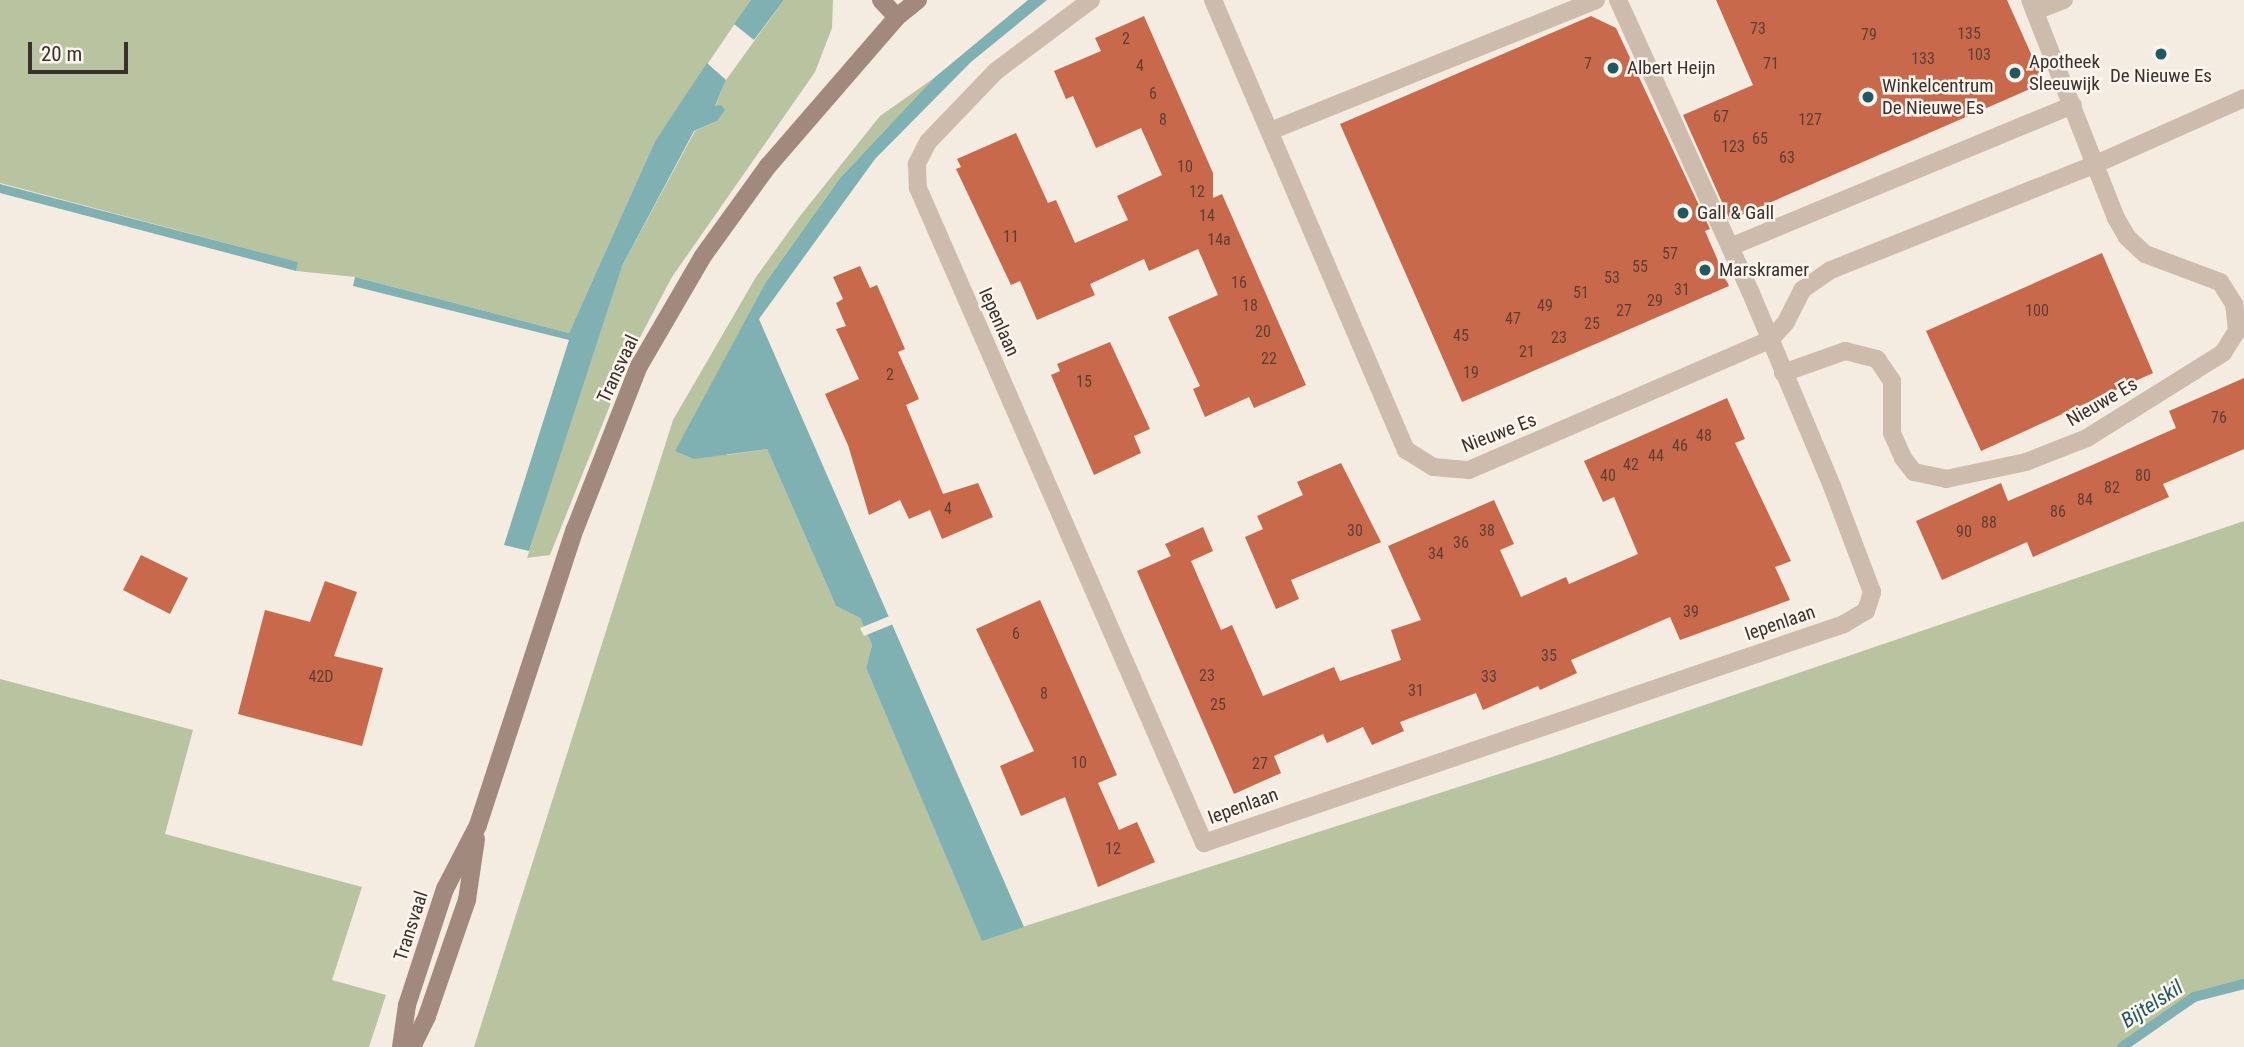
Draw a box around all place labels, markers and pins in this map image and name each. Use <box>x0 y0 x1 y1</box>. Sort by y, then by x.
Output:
marker: De Nieuwe Es <box>2153 46 2169 62</box>
place label: Apotheek Sleeuwijk <box>2029 51 2100 95</box>
place label: Albert Heijn <box>1627 57 1715 79</box>
marker: Albert Heijn <box>1605 60 1621 76</box>
marker: Apotheek Sleeuwijk <box>2007 65 2023 81</box>
place label: De Nieuwe Es <box>2110 65 2212 87</box>
place label: Winkelcentrum De Nieuwe Es <box>1882 75 1993 119</box>
marker: Winkelcentrum De Nieuwe Es <box>1860 89 1876 105</box>
place label: Gall & Gall <box>1697 202 1774 224</box>
marker: Gall & Gall <box>1675 205 1691 221</box>
place label: Marskramer <box>1719 259 1809 281</box>
marker: Marskramer <box>1697 262 1713 278</box>

